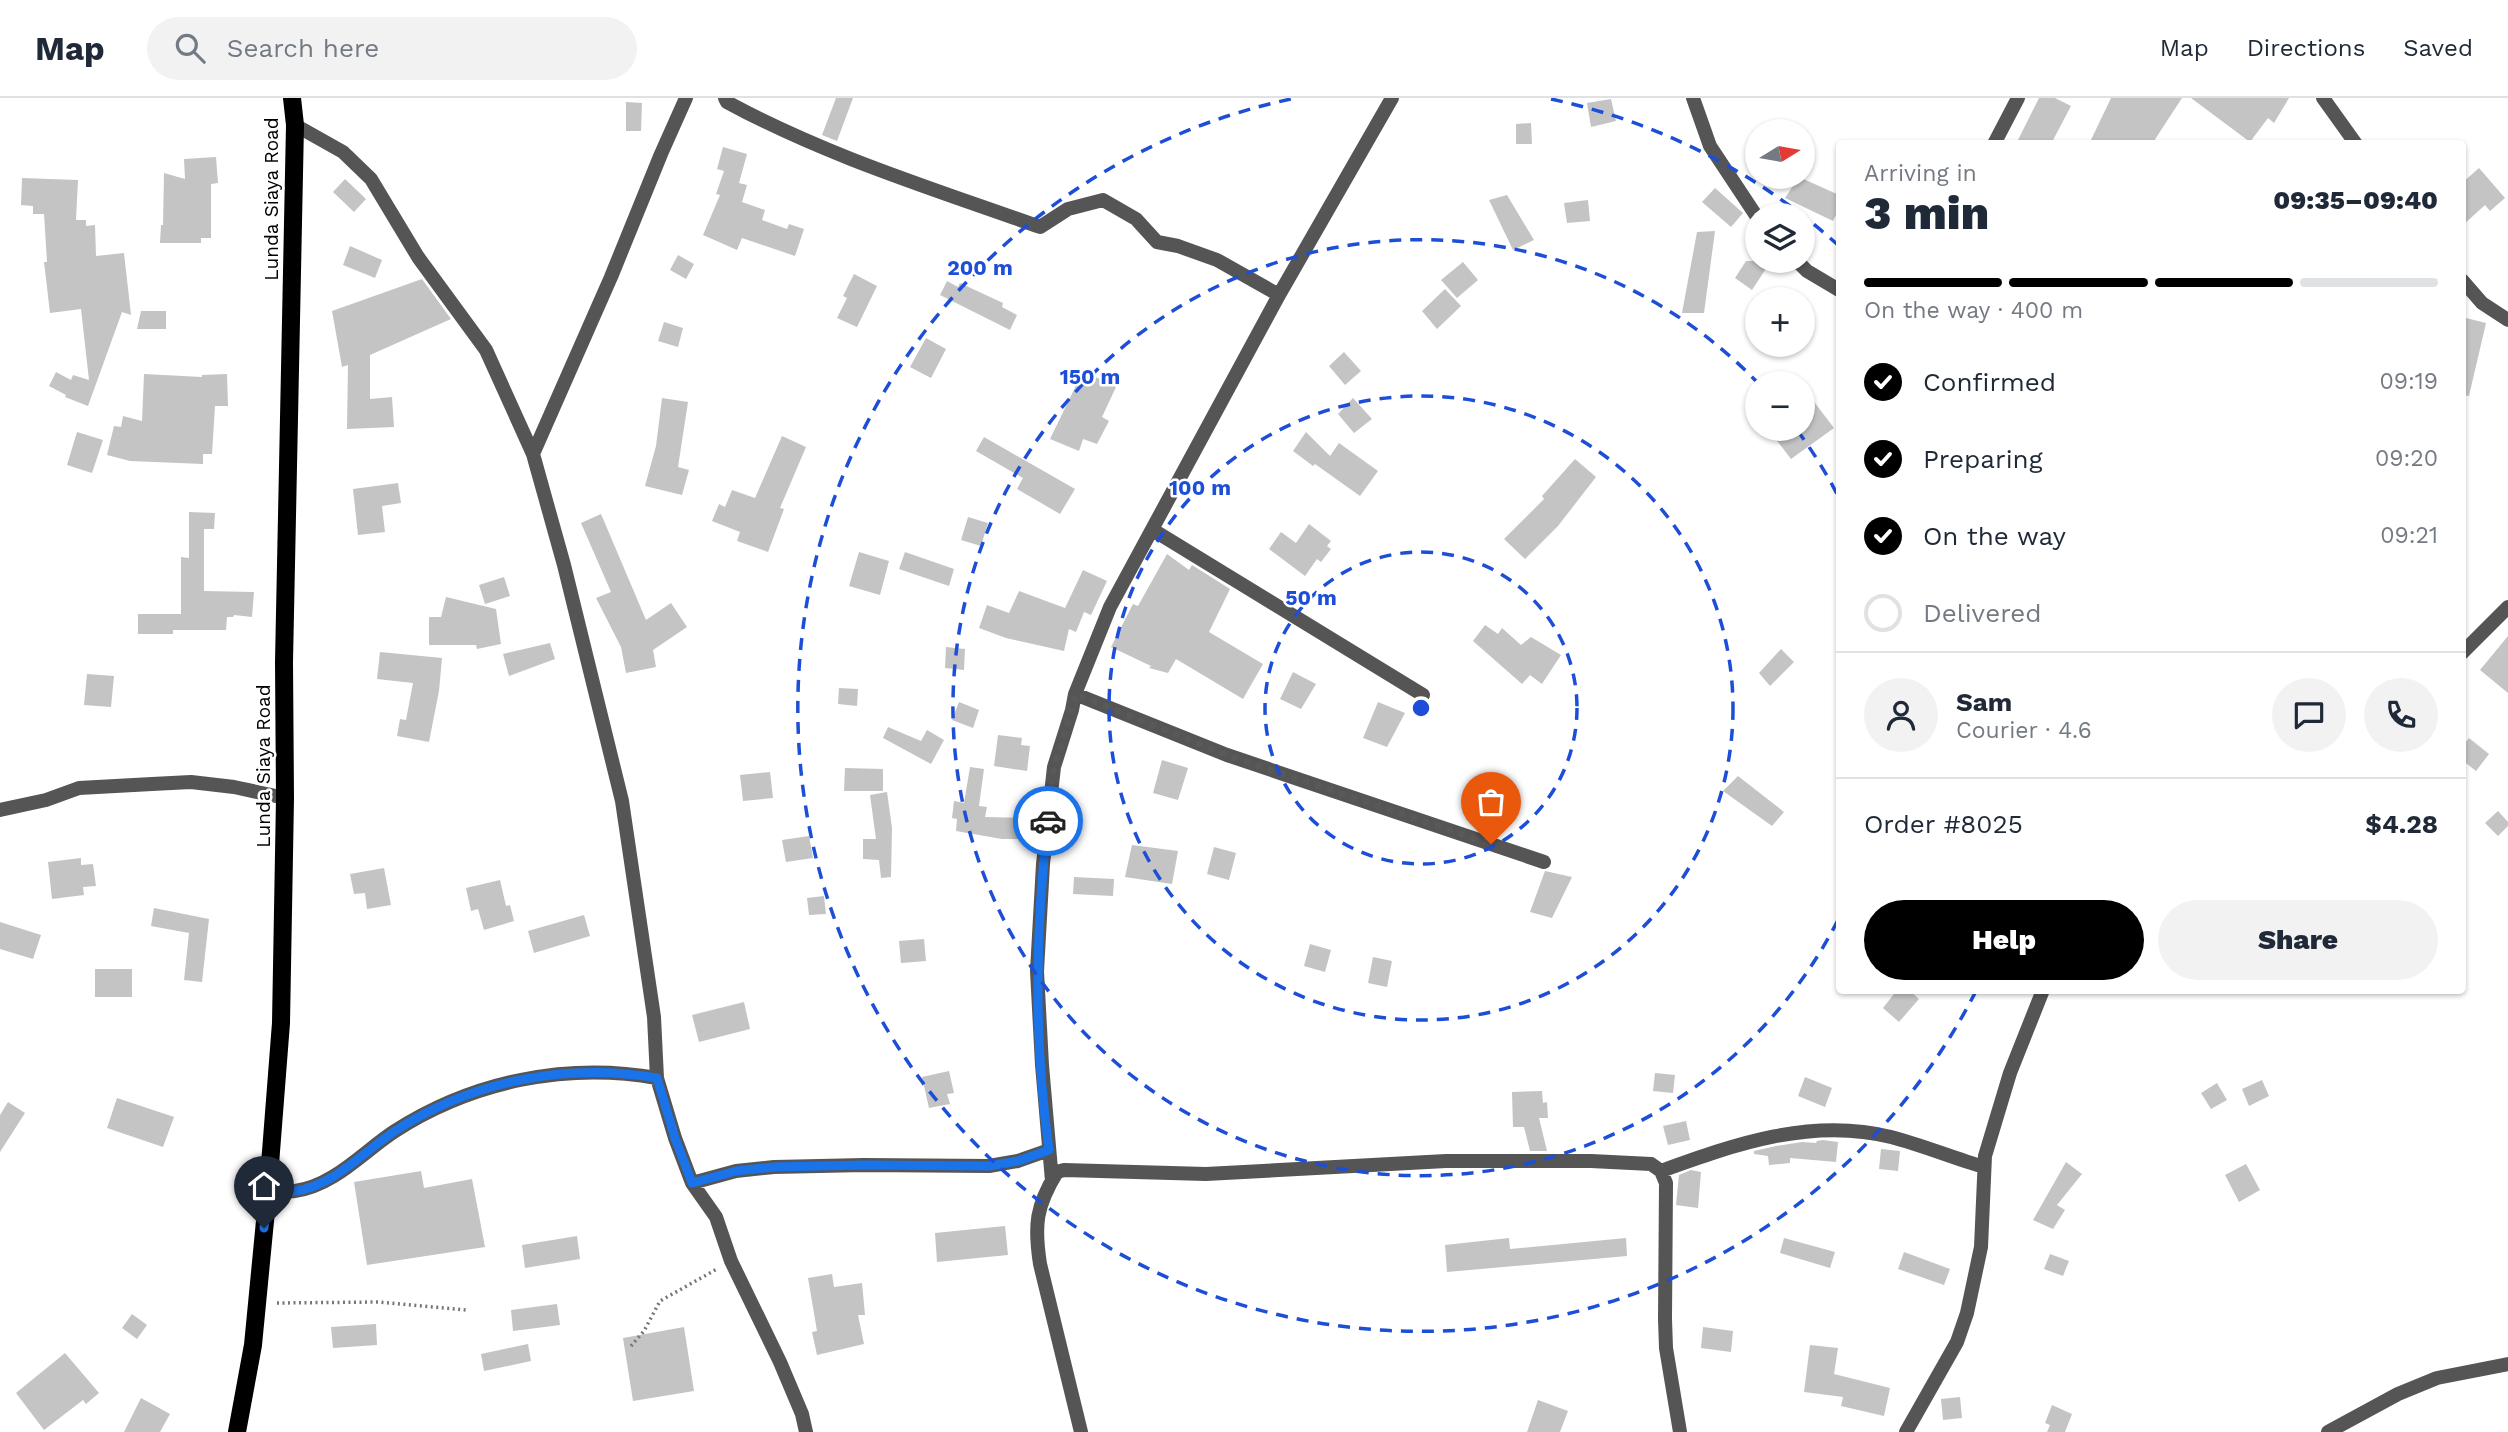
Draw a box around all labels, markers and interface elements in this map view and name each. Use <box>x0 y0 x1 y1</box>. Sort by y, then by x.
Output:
search box <box>147 17 637 80</box>
text: Map <box>35 29 105 68</box>
icon: search <box>171 29 209 67</box>
text: Search here <box>227 33 379 63</box>
text: Map <box>2160 34 2209 62</box>
text: Directions <box>2247 34 2365 62</box>
text: Saved <box>2403 34 2473 62</box>
street label: Lunda Siaya Road <box>260 117 283 281</box>
north arrow <box>1745 119 1815 189</box>
map controls <box>1745 119 1815 441</box>
text: Arriving in <box>1864 160 1977 187</box>
text: 09:35–09:40 <box>2273 185 2438 215</box>
text: 3 min <box>1864 186 1989 240</box>
button: layers <box>1745 203 1815 273</box>
text: 200 m <box>947 255 1013 280</box>
button: + <box>1745 287 1815 357</box>
text: On the way · 400 m <box>1864 297 2083 324</box>
icon: check <box>1864 363 1902 401</box>
text: 150 m <box>1060 364 1120 389</box>
text: Confirmed <box>1923 367 2056 397</box>
text: 09:19 <box>2380 368 2438 395</box>
button: − <box>1745 371 1815 441</box>
icon: check <box>1864 440 1902 478</box>
text: Preparing <box>1923 444 2043 474</box>
text: 09:20 <box>2375 445 2438 472</box>
text: 100 m <box>1169 475 1231 500</box>
icon: check <box>1864 517 1902 555</box>
text: On the way <box>1923 521 2066 551</box>
text: 09:21 <box>2380 522 2438 549</box>
text: 50 m <box>1285 585 1337 610</box>
text: Delivered <box>1923 598 2042 628</box>
button: person <box>1864 678 1938 752</box>
button: chat <box>2272 678 2346 752</box>
button: phone <box>2364 678 2438 752</box>
street label: Lunda Siaya Road <box>252 684 275 848</box>
text: Sam <box>1956 687 2012 717</box>
centre of rings <box>1409 696 1433 720</box>
text: Courier · 4.6 <box>1956 717 2092 744</box>
pin <box>1461 772 1521 844</box>
icon: bag <box>1472 783 1510 821</box>
courier <box>1013 786 1083 856</box>
icon: car <box>1029 802 1067 840</box>
text: Order #8025 <box>1864 809 2023 839</box>
text: $4.28 <box>2365 809 2438 839</box>
button: Help <box>1864 900 2144 980</box>
button: Share <box>2158 900 2438 980</box>
pin <box>234 1156 294 1228</box>
icon: home <box>245 1167 283 1205</box>

